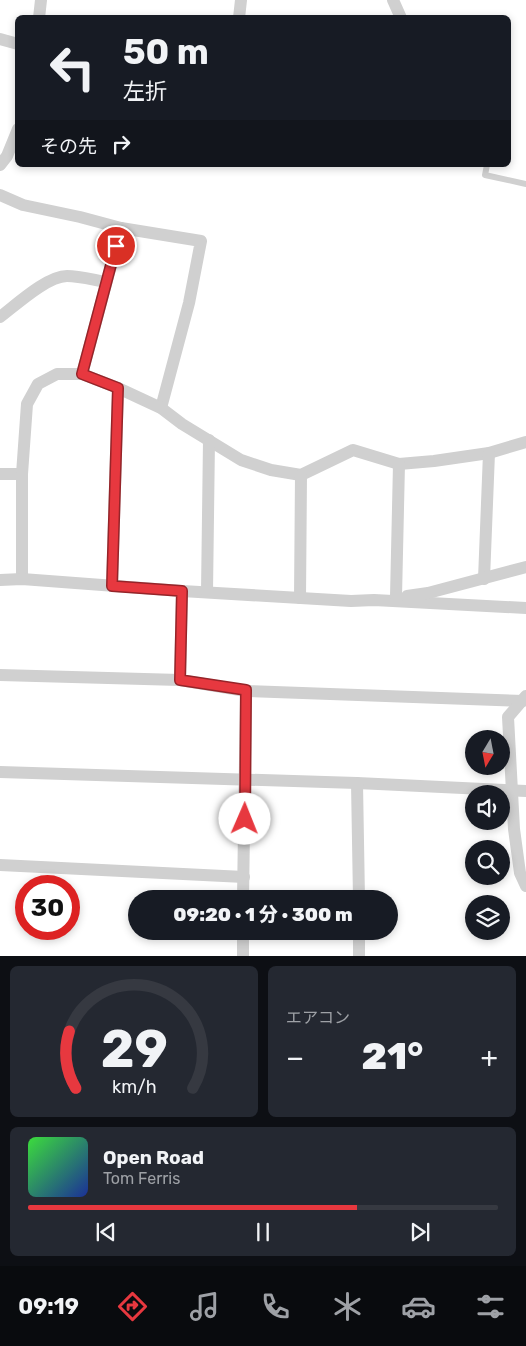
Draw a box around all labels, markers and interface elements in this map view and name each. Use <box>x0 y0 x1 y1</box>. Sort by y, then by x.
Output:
text: 50 m <box>123 31 209 73</box>
icon: left <box>40 35 105 100</box>
text: 左折 <box>123 78 167 105</box>
icon: right <box>107 130 135 158</box>
text: その先 <box>40 135 97 158</box>
pin <box>95 225 137 267</box>
icon: arrive <box>102 232 130 260</box>
north arrow <box>465 730 510 775</box>
map controls <box>465 730 510 940</box>
button: sound <box>465 785 510 830</box>
position arrow <box>218 792 270 844</box>
button: search <box>465 840 510 885</box>
speed limit sign: 30 <box>15 875 80 940</box>
button: layers <box>465 895 510 940</box>
text: 09:20 · 1 分 · 300 m <box>173 903 353 926</box>
text: エアコン <box>286 1008 350 1027</box>
text: 29 <box>100 1018 168 1080</box>
text: 21° <box>362 1033 423 1079</box>
text: − <box>286 1041 304 1074</box>
text: + <box>481 1041 498 1074</box>
text: km/h <box>112 1076 156 1097</box>
text: Open Road <box>103 1146 204 1169</box>
text: Tom Ferris <box>103 1169 180 1188</box>
icon: previous <box>92 1218 120 1246</box>
icon: pause <box>249 1218 277 1246</box>
icon: next <box>406 1218 434 1246</box>
icon: directions <box>115 1289 150 1324</box>
icon: music <box>187 1289 222 1324</box>
icon: phone <box>258 1289 293 1324</box>
icon: climate <box>330 1289 365 1324</box>
icon: car <box>401 1289 436 1324</box>
icon: filters <box>473 1289 508 1324</box>
text: 09:19 <box>18 1293 79 1320</box>

